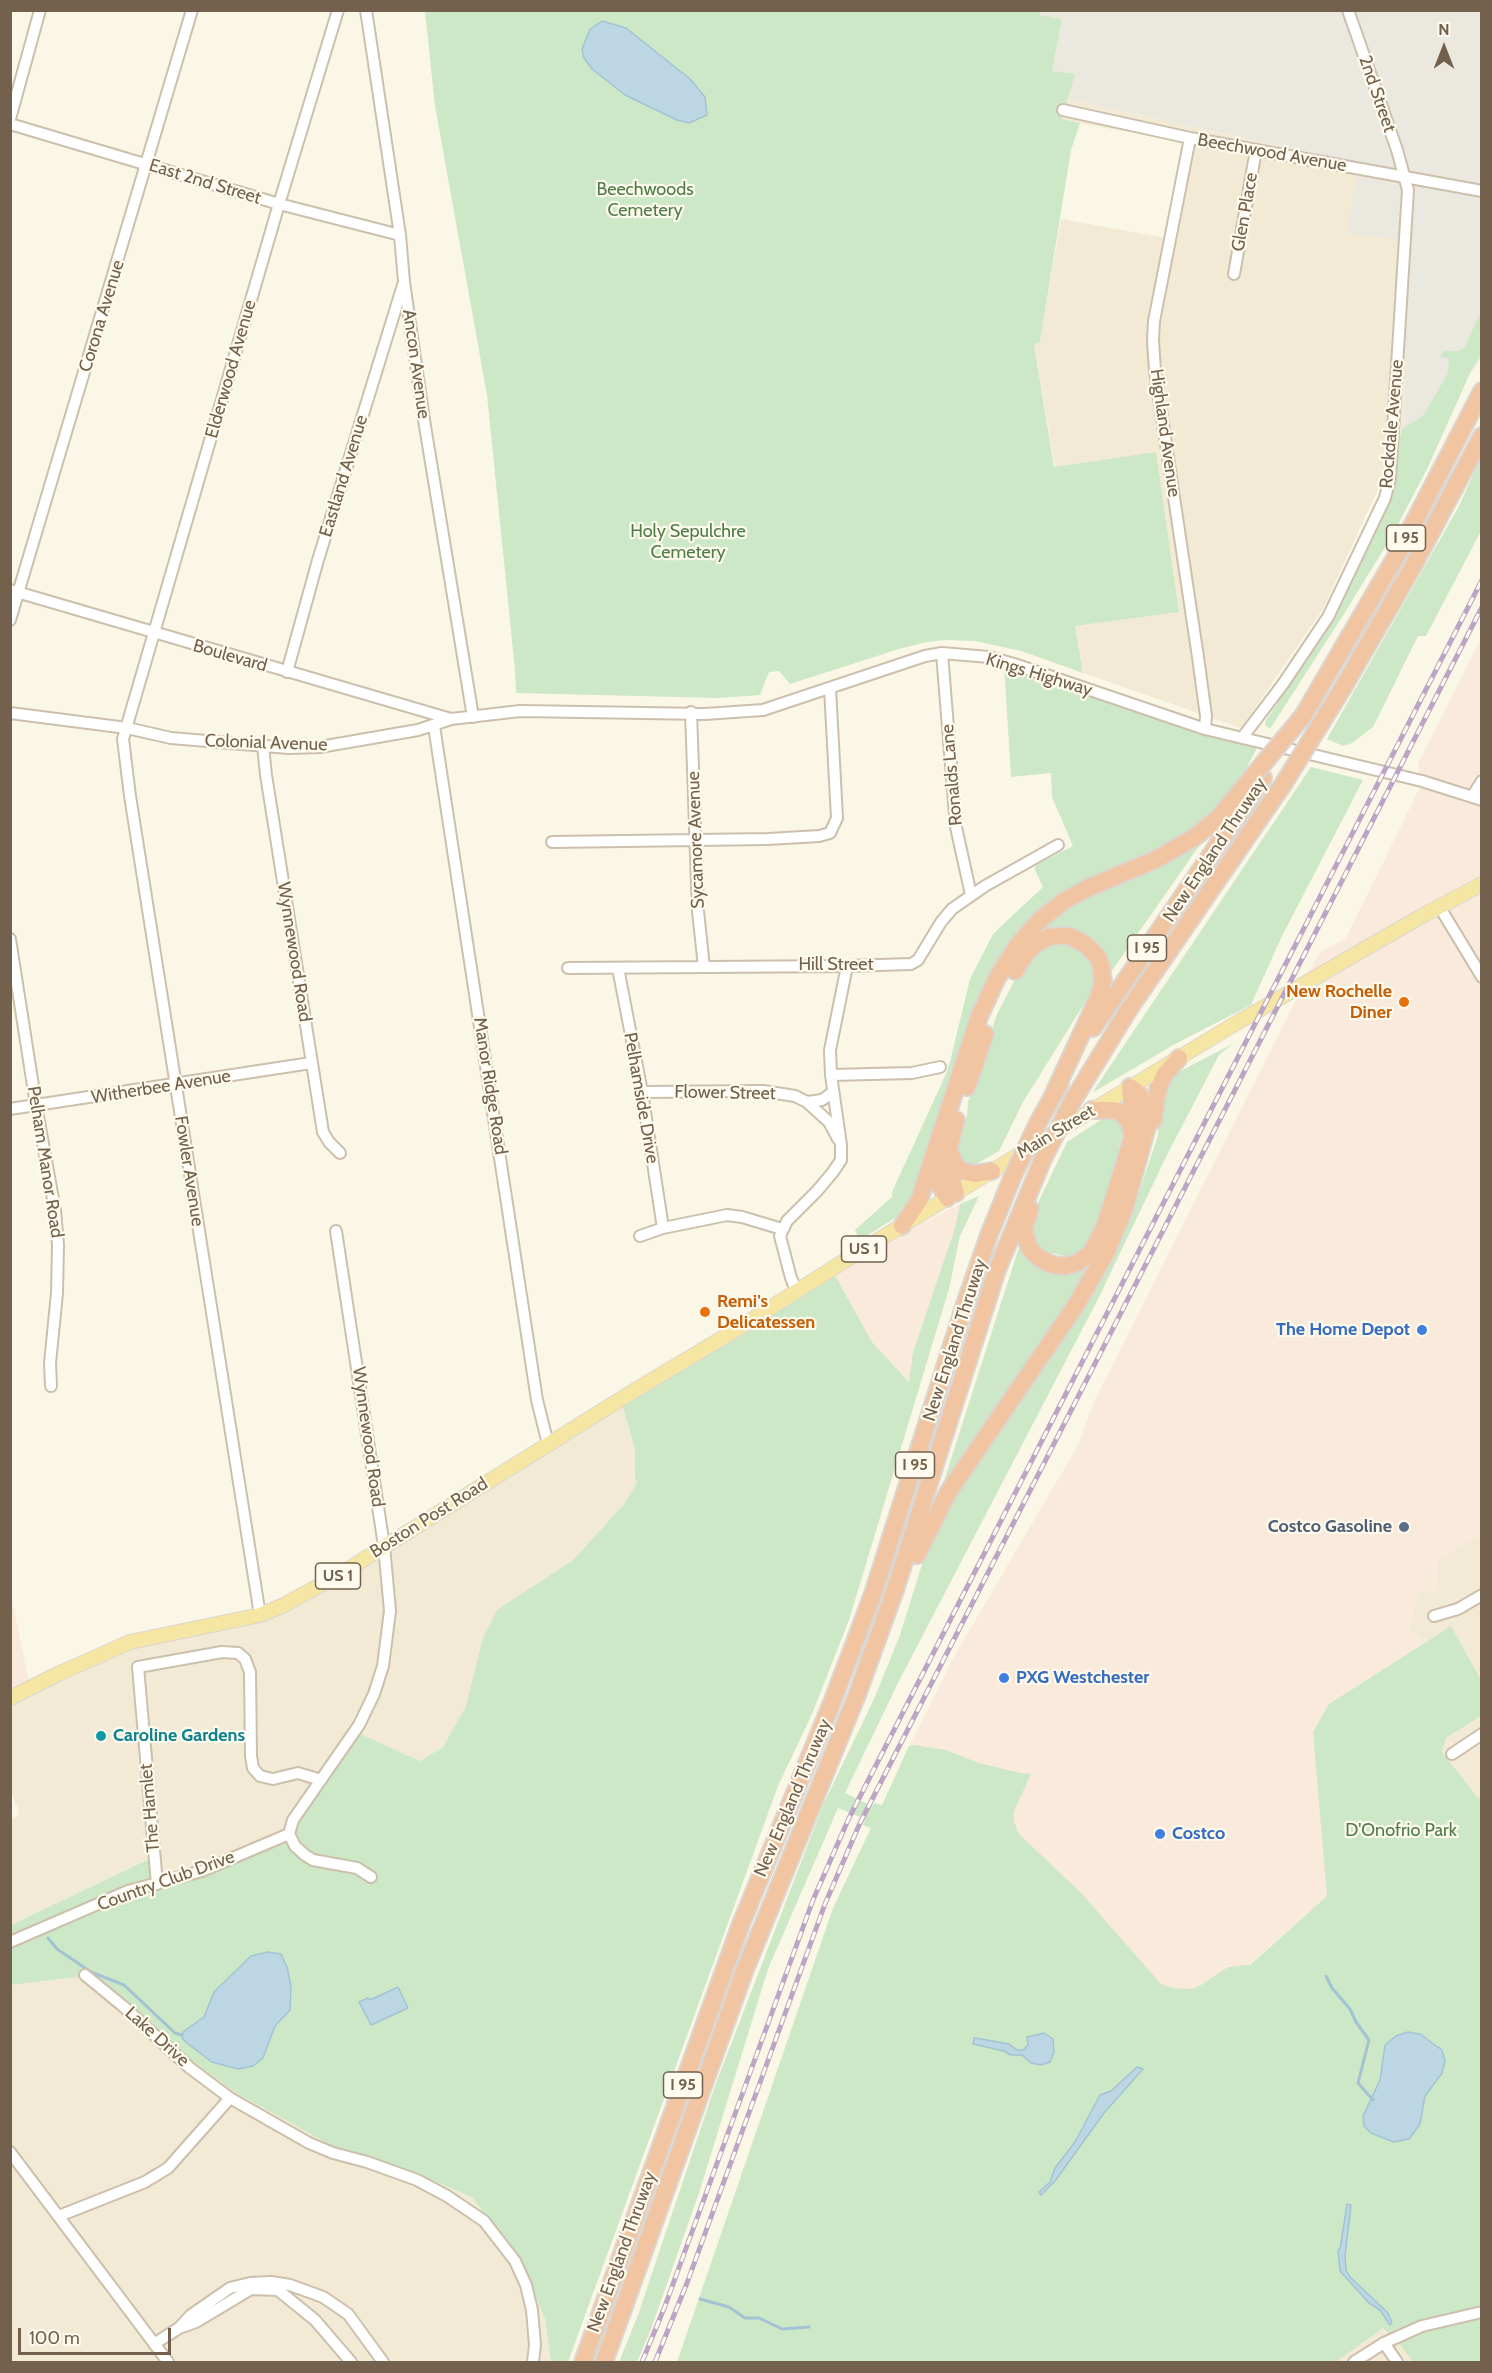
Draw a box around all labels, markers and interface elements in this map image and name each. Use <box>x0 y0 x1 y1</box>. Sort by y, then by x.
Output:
north arrow <box>1414 18 1474 78</box>
text: N <box>1438 20 1450 39</box>
street label: 2nd Street <box>1354 53 1400 135</box>
street label: Beechwood Avenue <box>1196 129 1348 177</box>
street label: East 2nd Street <box>146 155 264 209</box>
street label: Glen Place <box>1227 171 1263 253</box>
park label: Beechwoods Cemetery <box>596 179 694 222</box>
street label: Corona Avenue <box>75 257 129 375</box>
street label: Elderwood Avenue <box>201 297 261 441</box>
street label: Ancon Avenue <box>398 308 434 420</box>
street label: Rockdale Avenue <box>1376 359 1408 489</box>
street label: Highland Avenue <box>1145 368 1185 498</box>
street label: Eastland Avenue <box>315 413 373 539</box>
park label: Holy Sepulchre Cemetery <box>630 521 746 564</box>
road number: I 95 <box>1386 525 1426 551</box>
street label: Boulevard <box>190 635 270 677</box>
street label: Kings Highway <box>983 649 1095 701</box>
street label: Ronalds Lane <box>937 723 967 827</box>
street label: Colonial Avenue <box>204 730 328 756</box>
street label: Sycamore Avenue <box>683 771 709 909</box>
street label: New England Thruway <box>1159 774 1271 926</box>
street label: Wynnewood Road <box>272 881 316 1023</box>
road number: I 95 <box>1128 935 1166 961</box>
street label: Hill Street <box>798 954 874 976</box>
place label: New Rochelle Diner <box>1286 981 1392 1024</box>
marker: New Rochelle Diner <box>1397 995 1411 1009</box>
street label: Manor Ridge Road <box>468 1016 512 1156</box>
street label: Pelhamside Drive <box>619 1031 663 1165</box>
street label: Witherbee Avenue <box>90 1065 232 1109</box>
street label: Flower Street <box>674 1081 776 1105</box>
street label: Pelham Manor Road <box>22 1084 68 1240</box>
street label: Main Street <box>1013 1100 1099 1164</box>
street label: Fowler Avenue <box>170 1114 208 1228</box>
road number: US 1 <box>842 1236 886 1262</box>
street label: New England Thruway <box>919 1256 991 1424</box>
place label: Remi's Delicatessen <box>717 1291 815 1334</box>
marker: Remi's Delicatessen <box>698 1305 712 1319</box>
place label: The Home Depot <box>1276 1319 1410 1341</box>
marker: The Home Depot <box>1415 1323 1429 1337</box>
street label: Wynnewood Road <box>347 1366 389 1508</box>
road number: I 95 <box>896 1452 934 1478</box>
street label: Boston Post Road <box>366 1473 492 1563</box>
place label: Costco Gasoline <box>1268 1516 1392 1538</box>
marker: Costco Gasoline <box>1397 1520 1411 1534</box>
road number: US 1 <box>316 1563 360 1589</box>
place label: PXG Westchester <box>1016 1667 1149 1689</box>
marker: PXG Westchester <box>997 1671 1011 1685</box>
street label: New England Thruway <box>750 1716 836 1880</box>
place label: Caroline Gardens <box>113 1725 245 1747</box>
marker: Caroline Gardens <box>94 1729 108 1743</box>
street label: The Hamlet <box>135 1763 165 1853</box>
park label: D'Onofrio Park <box>1345 1820 1457 1842</box>
place label: Costco <box>1172 1823 1225 1845</box>
marker: Costco <box>1153 1827 1167 1841</box>
street label: Country Club Drive <box>95 1846 237 1916</box>
street label: Lake Drive <box>120 2003 194 2071</box>
road number: I 95 <box>664 2072 702 2098</box>
street label: New England Thruway <box>583 2169 661 2335</box>
scale bar <box>21 2316 174 2354</box>
text: 100 m <box>29 2327 80 2349</box>

